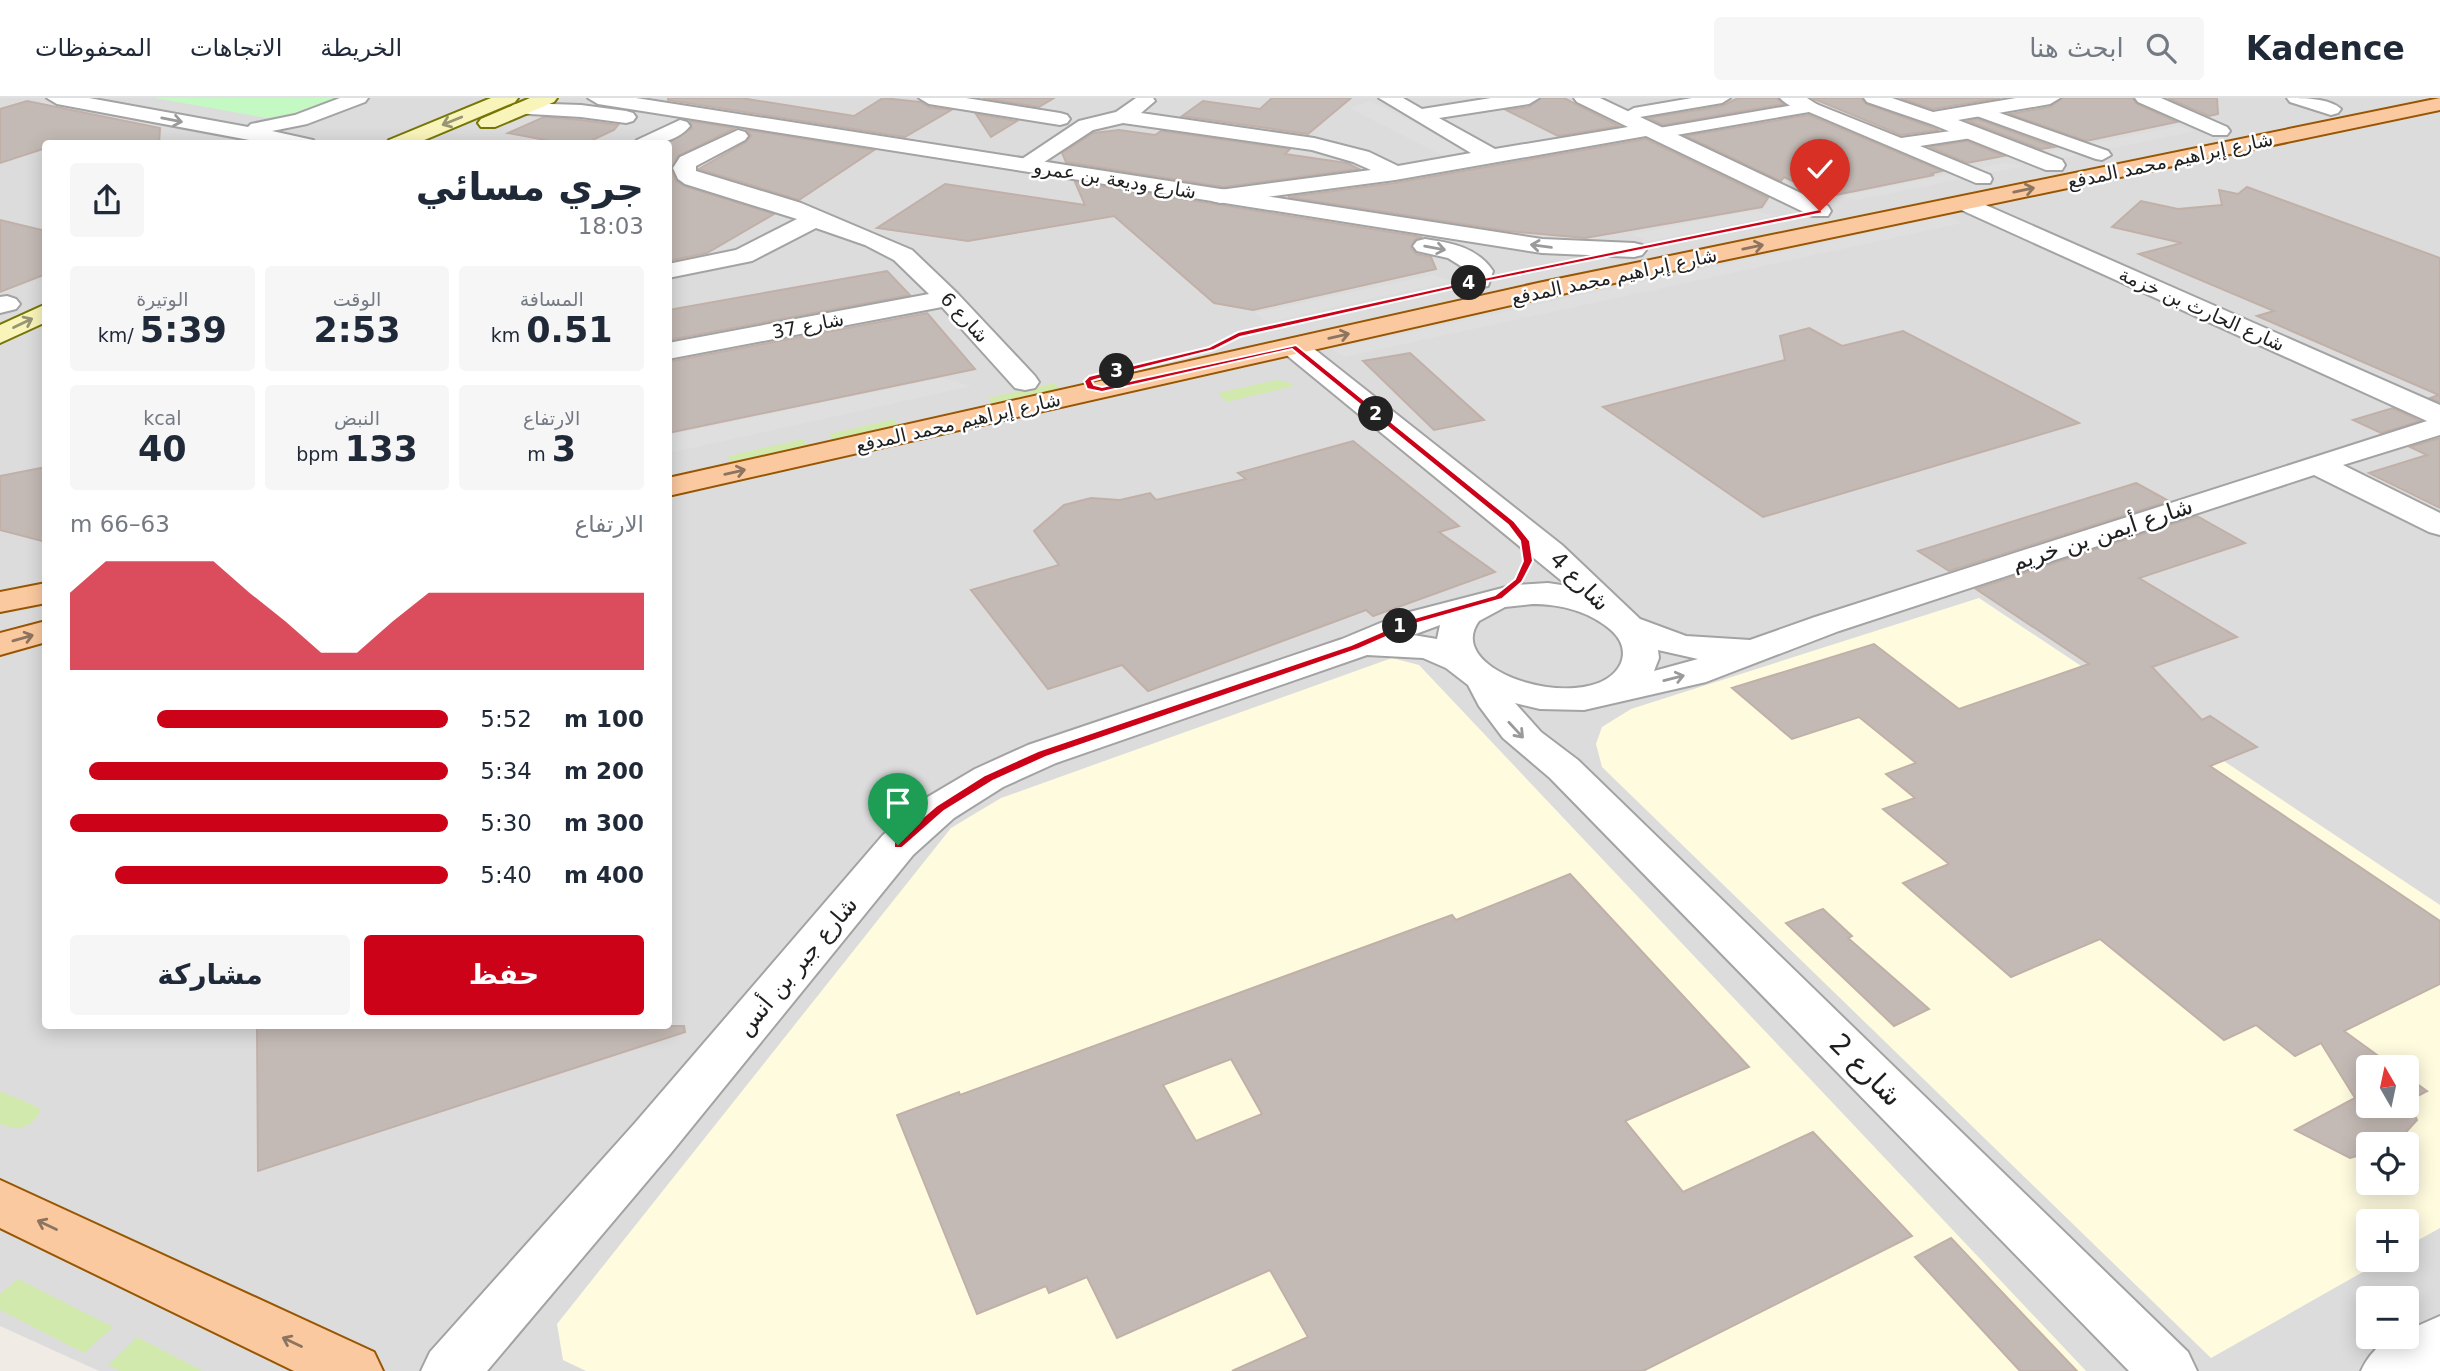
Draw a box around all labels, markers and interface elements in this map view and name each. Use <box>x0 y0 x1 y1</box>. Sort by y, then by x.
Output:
search box <box>1714 17 2204 80</box>
icon: search <box>2142 29 2180 67</box>
text: Kadence <box>2246 29 2405 68</box>
text: ابحث هنا <box>2029 33 2124 63</box>
text: المحفوظات <box>35 34 152 62</box>
text: الاتجاهات <box>190 34 282 62</box>
text: الخريطة <box>320 34 402 62</box>
one-way arrow <box>160 113 183 127</box>
one-way arrow <box>442 115 464 128</box>
street label: شارع إبراهيم محمد المدفع <box>2065 127 2275 195</box>
pin <box>1790 139 1850 211</box>
icon: check <box>1801 150 1839 188</box>
street label: شارع وديعة بن عمرو <box>1031 155 1198 204</box>
button: share <box>70 163 144 237</box>
text: جري مسائي <box>416 165 644 209</box>
one-way arrow <box>2012 183 2035 197</box>
text: 18:03 <box>578 213 644 239</box>
one-way arrow <box>1530 239 1553 252</box>
one-way arrow <box>1741 239 1764 253</box>
one-way arrow <box>1423 241 1446 255</box>
street label: شارع إبراهيم محمد المدفع <box>1509 243 1719 311</box>
street label: شارع الحارث بن خزمة <box>2115 263 2288 356</box>
pin: 4 <box>1452 266 1486 300</box>
text: 4 <box>1462 271 1475 293</box>
street label: شارع 6 <box>936 287 994 347</box>
text: الوتيرة <box>136 288 189 310</box>
text: الوقت <box>333 288 381 310</box>
text: المسافة <box>520 288 584 310</box>
street label: شارع 37 <box>770 307 846 344</box>
text: 5:39 <box>140 310 227 350</box>
text: 2:53 <box>313 310 401 350</box>
text: 0.51 <box>526 310 613 350</box>
one-way arrow <box>12 316 33 330</box>
text: /km <box>98 324 140 346</box>
text: km <box>491 324 526 346</box>
one-way arrow <box>1328 329 1350 342</box>
pin: 3 <box>1100 354 1134 388</box>
text: 3 <box>1110 359 1123 381</box>
street label: شارع إبراهيم محمد المدفع <box>853 388 1063 458</box>
pin: 2 <box>1358 396 1394 432</box>
text: 2 <box>1369 402 1382 424</box>
text: kcal <box>143 407 182 429</box>
text: النبض <box>334 407 380 429</box>
text: الارتفاع <box>523 407 580 429</box>
text: 40 <box>138 429 187 469</box>
text: 133 <box>345 429 418 469</box>
text: 3 <box>552 429 576 469</box>
text: bpm <box>296 443 345 465</box>
text: m <box>527 443 552 465</box>
one-way arrow <box>723 465 746 478</box>
street label: شارع أيمن بن خريم <box>2007 491 2196 577</box>
text: 63–66 m <box>70 511 170 537</box>
text: الارتفاع <box>575 511 644 537</box>
street label: شارع 4 <box>1544 546 1615 617</box>
pin: 1 <box>1382 608 1418 644</box>
text: 1 <box>1393 614 1406 636</box>
one-way arrow <box>11 630 33 643</box>
one-way arrow <box>1663 671 1685 684</box>
text: 5:52 <box>480 706 532 732</box>
text: 100 m <box>564 706 644 732</box>
one-way arrow <box>1507 721 1524 738</box>
text: 5:34 <box>480 758 532 784</box>
text: 200 m <box>564 758 644 784</box>
pin <box>868 773 928 845</box>
icon: arrive <box>879 784 917 822</box>
text: 5:30 <box>480 810 532 836</box>
text: 300 m <box>564 810 644 836</box>
text: 5:40 <box>480 862 532 888</box>
text: 400 m <box>564 862 644 888</box>
street label: شارع جبر بن أنس <box>730 890 863 1041</box>
button: مشاركة <box>70 935 350 1015</box>
button: حفظ <box>364 935 644 1015</box>
street label: شارع 2 <box>1823 1027 1909 1113</box>
north arrow <box>2356 1055 2418 1118</box>
map controls <box>2356 1055 2419 1349</box>
button: locate <box>2356 1132 2419 1195</box>
button: + <box>2356 1209 2419 1272</box>
one-way arrow <box>36 1217 57 1230</box>
button: − <box>2356 1286 2419 1349</box>
one-way arrow <box>282 1334 303 1348</box>

